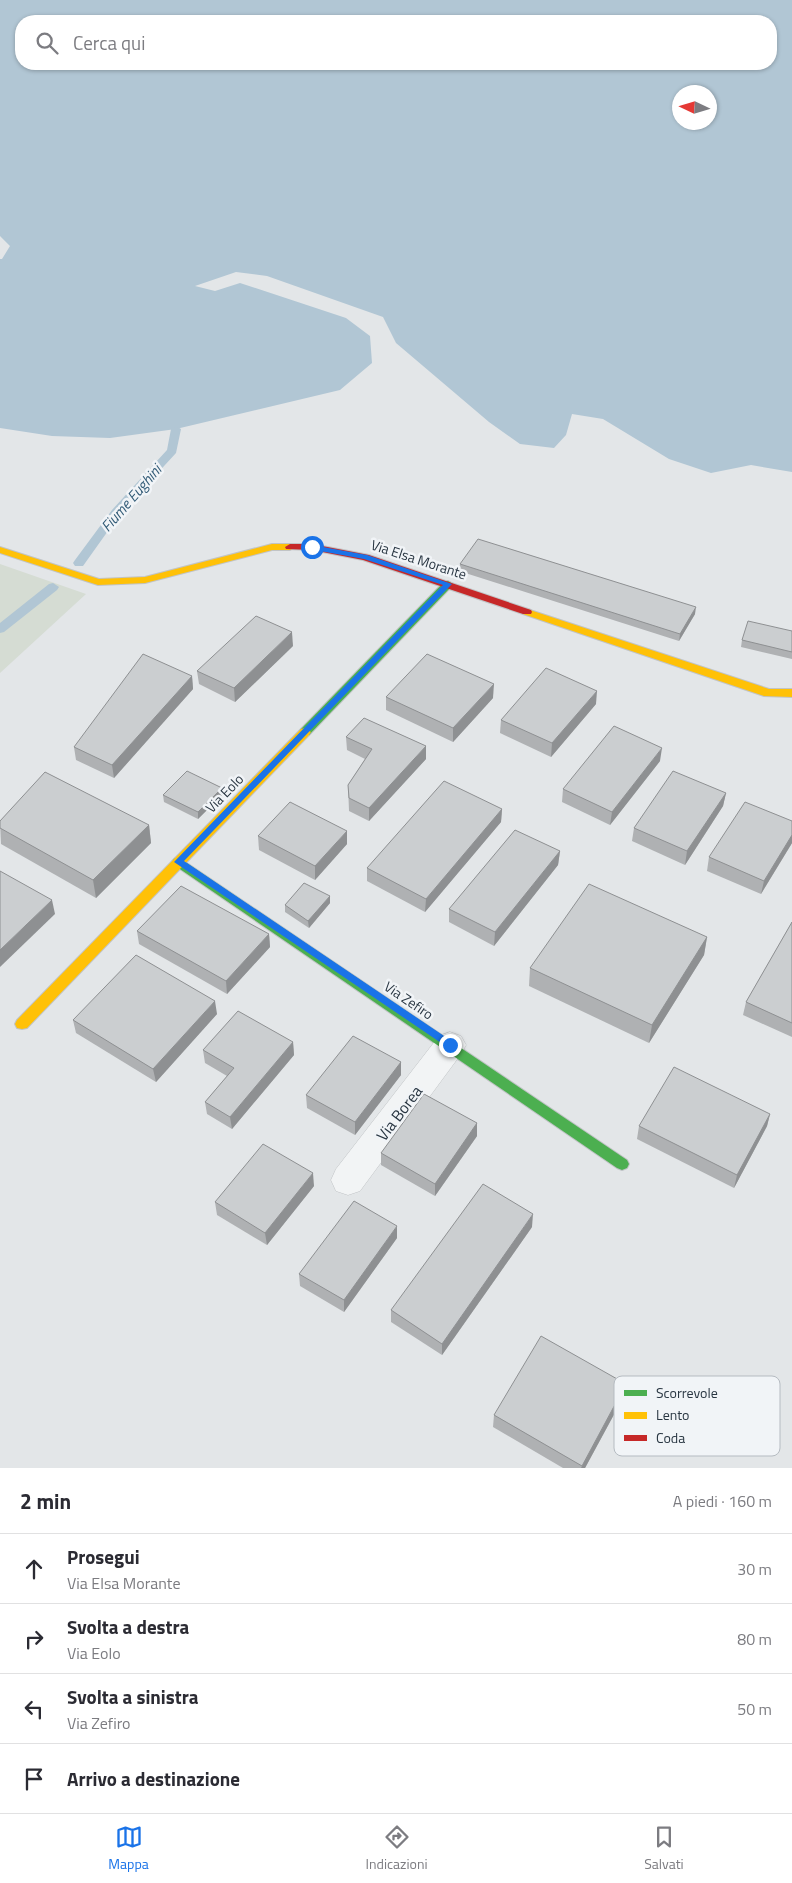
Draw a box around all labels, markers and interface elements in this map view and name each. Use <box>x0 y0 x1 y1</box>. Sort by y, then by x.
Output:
search box <box>15 15 777 70</box>
text: Cerca qui <box>73 28 145 57</box>
icon: search <box>33 29 61 57</box>
north arrow <box>672 85 717 130</box>
water label: Fiume Eughini <box>95 458 168 537</box>
street label: Via Elsa Morante <box>369 534 469 584</box>
route start <box>301 536 324 559</box>
street label: Via Eolo <box>200 769 248 817</box>
street label: Via Zefiro <box>380 976 438 1024</box>
route end <box>439 1034 462 1057</box>
street label: Via Borea <box>370 1080 428 1146</box>
legend <box>614 1376 780 1456</box>
text: Scorrevole <box>656 1382 718 1403</box>
text: Lento <box>656 1404 690 1425</box>
text: Coda <box>656 1427 685 1448</box>
text: 2 min <box>20 1485 71 1517</box>
text: A piedi · 160 m <box>673 1489 772 1513</box>
text: Prosegui <box>67 1542 140 1571</box>
icon: ahead <box>20 1555 48 1583</box>
text: 30 m <box>737 1557 772 1581</box>
text: Via Elsa Morante <box>67 1571 180 1595</box>
text: Svolta a destra <box>67 1612 189 1641</box>
icon: right <box>20 1625 48 1653</box>
text: 80 m <box>737 1627 772 1651</box>
text: Via Eolo <box>67 1641 121 1665</box>
text: Svolta a sinistra <box>67 1682 198 1711</box>
icon: left <box>20 1695 48 1723</box>
text: 50 m <box>737 1697 772 1721</box>
text: Via Zefiro <box>67 1711 130 1735</box>
text: Arrivo a destinazione <box>67 1764 240 1793</box>
icon: arrive <box>20 1765 48 1793</box>
tab: Mappa <box>108 1823 149 1874</box>
tab: Indicazioni <box>366 1823 428 1874</box>
tab: Salvati <box>644 1823 684 1874</box>

